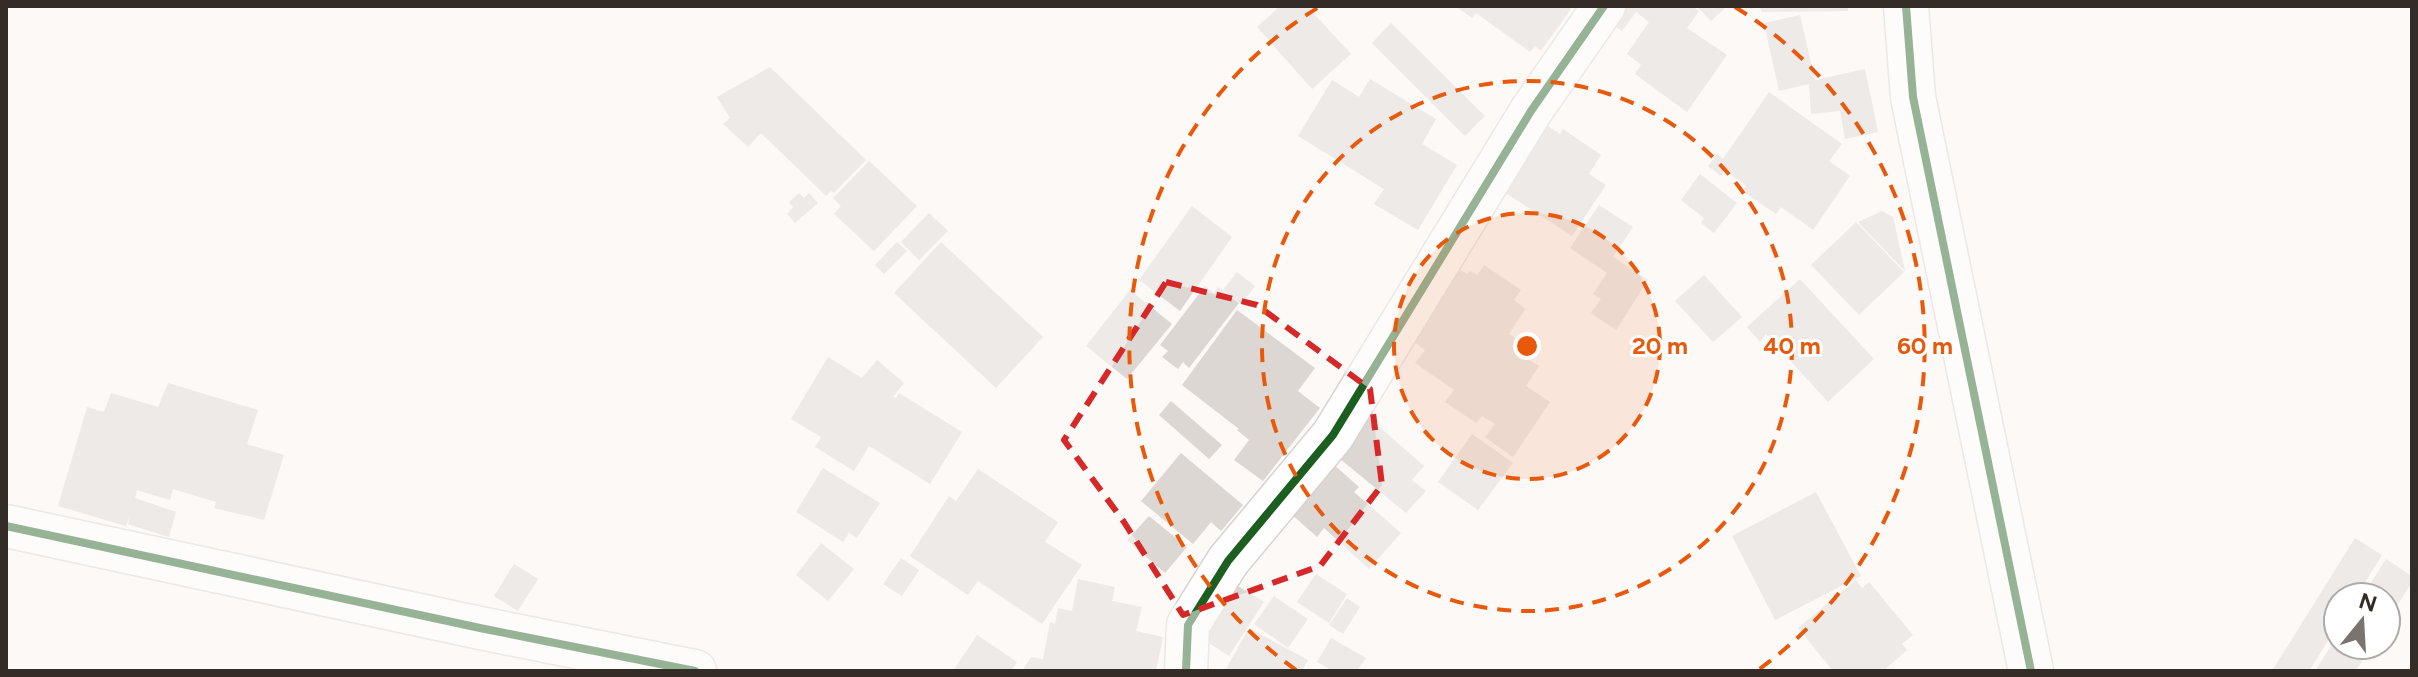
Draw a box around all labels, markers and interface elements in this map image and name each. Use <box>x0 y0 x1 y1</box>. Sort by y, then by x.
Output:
text: 20 m <box>1632 331 1688 360</box>
text: 40 m <box>1763 331 1821 360</box>
text: 60 m <box>1897 331 1953 360</box>
centre of rings <box>1513 332 1541 360</box>
north arrow <box>2322 581 2402 661</box>
text: N <box>2356 587 2380 618</box>

